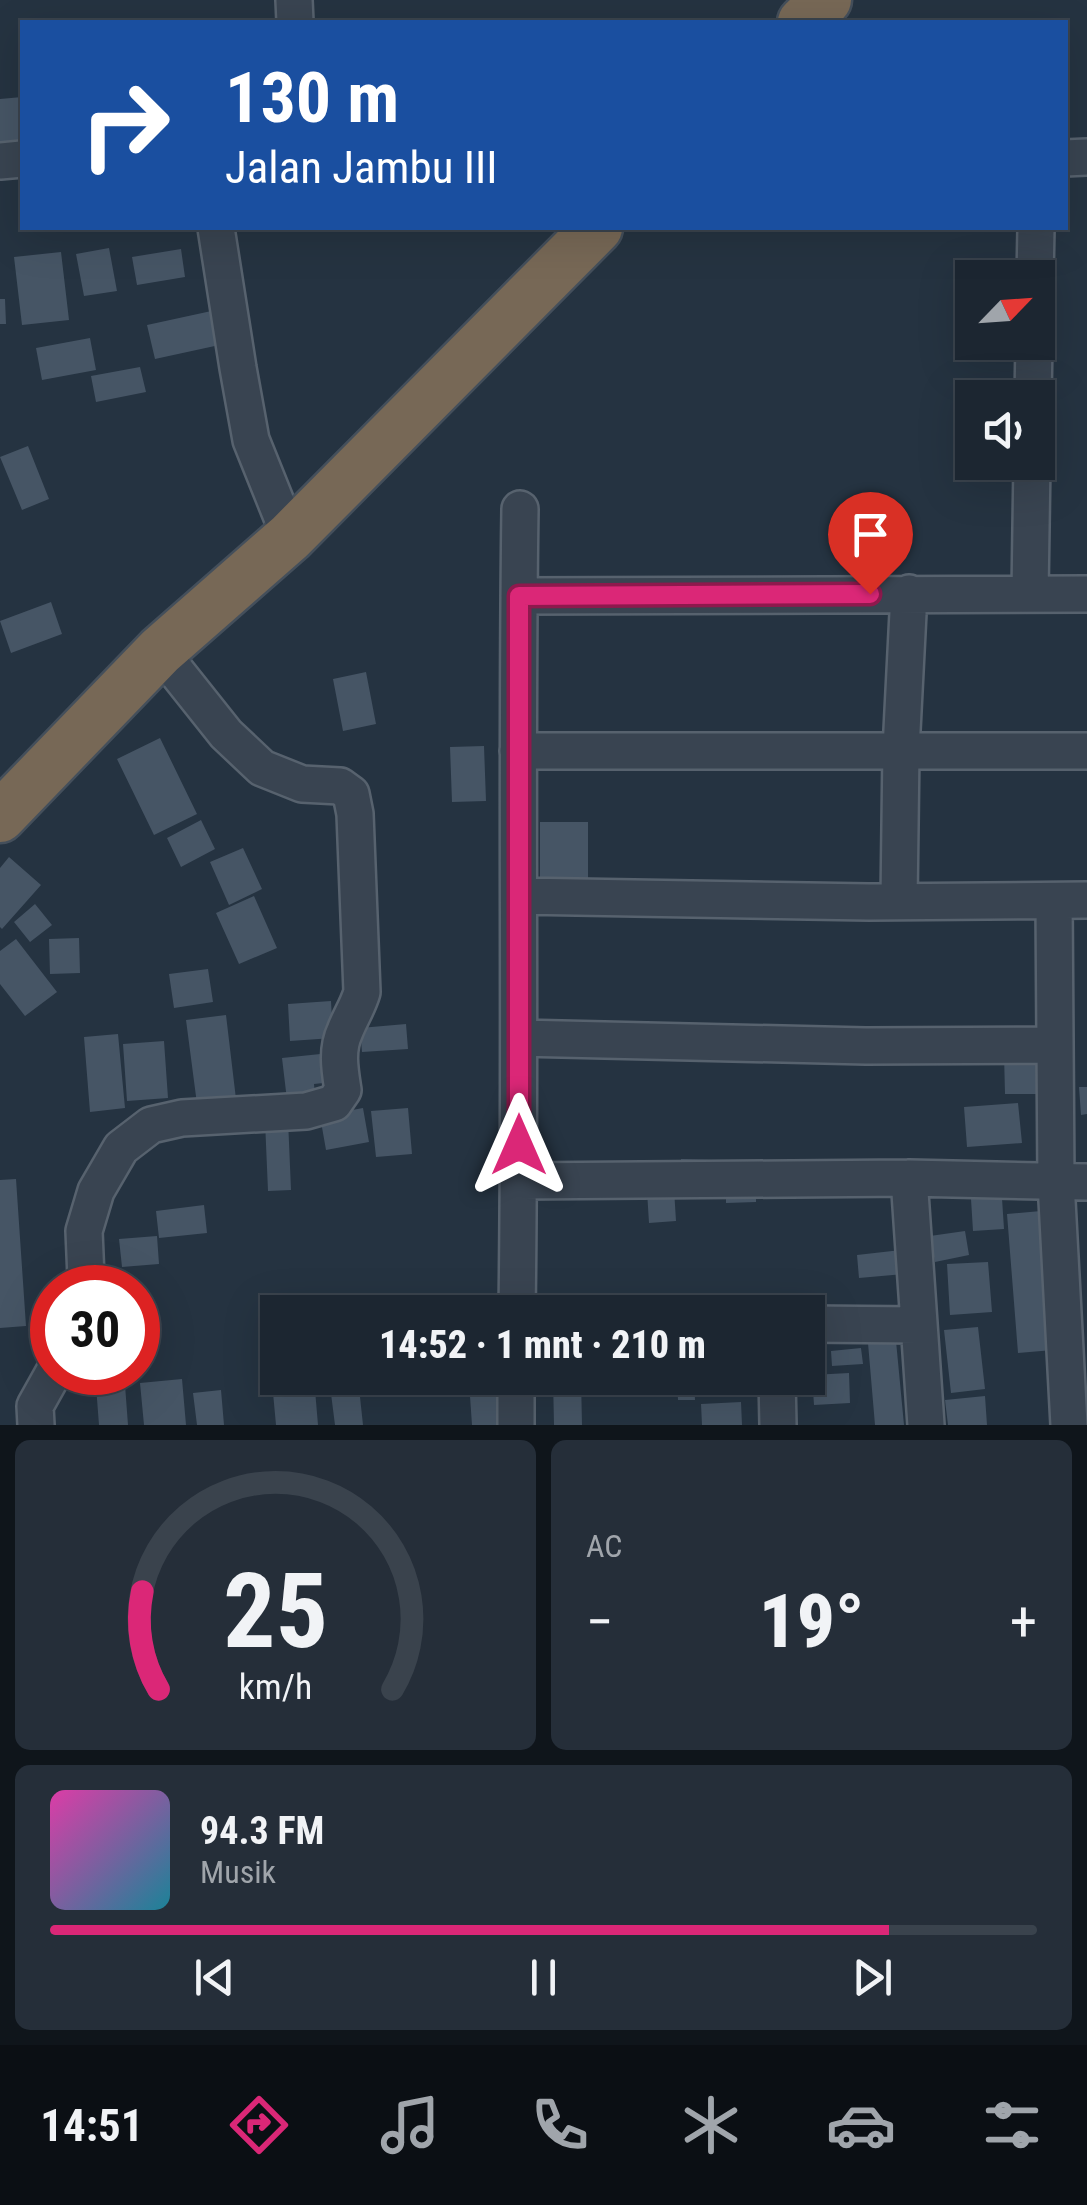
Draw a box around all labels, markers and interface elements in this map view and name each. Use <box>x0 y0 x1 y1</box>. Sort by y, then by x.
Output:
text: 130 m <box>225 57 399 139</box>
icon: right <box>60 60 190 190</box>
text: Jalan Jambu III <box>225 141 498 194</box>
north arrow <box>955 260 1055 360</box>
map controls <box>955 260 1055 480</box>
button: sound <box>955 380 1055 480</box>
pin <box>828 492 913 595</box>
icon: arrive <box>843 507 898 562</box>
position arrow <box>467 1093 571 1197</box>
speed limit sign: 30 <box>30 1265 160 1395</box>
text: 14:52 · 1 mnt · 210 m <box>379 1323 706 1367</box>
text: AC <box>586 1527 622 1565</box>
text: 25 <box>223 1551 328 1672</box>
text: 19° <box>759 1577 864 1665</box>
text: − <box>586 1590 614 1654</box>
text: + <box>1010 1590 1037 1654</box>
text: km/h <box>239 1666 312 1708</box>
text: 94.3 FM <box>200 1809 324 1853</box>
text: Musik <box>200 1853 276 1891</box>
icon: previous <box>187 1950 242 2005</box>
icon: pause <box>516 1950 571 2005</box>
icon: next <box>845 1950 900 2005</box>
icon: directions <box>224 2090 294 2160</box>
icon: music <box>375 2090 445 2160</box>
icon: phone <box>525 2090 595 2160</box>
icon: climate <box>676 2090 746 2160</box>
icon: car <box>826 2090 896 2160</box>
icon: filters <box>977 2090 1047 2160</box>
text: 14:51 <box>40 2099 144 2152</box>

